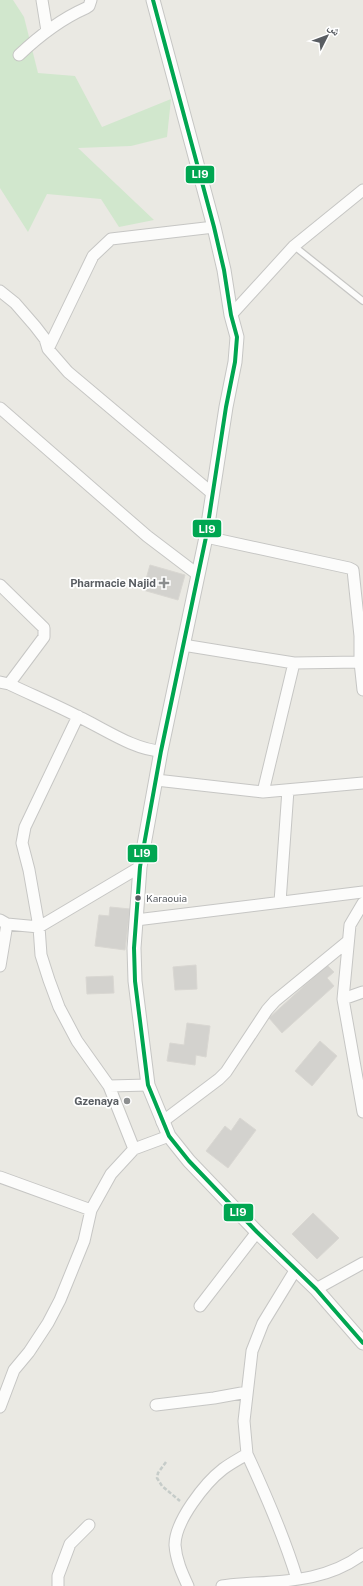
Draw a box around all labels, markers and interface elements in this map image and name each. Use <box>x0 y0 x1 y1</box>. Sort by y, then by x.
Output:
north arrow <box>307 16 347 56</box>
text: ش <box>325 21 343 39</box>
line badge: LI9 <box>185 165 215 184</box>
text: LI9 <box>192 168 208 180</box>
line badge: LI9 <box>192 519 222 538</box>
text: LI9 <box>199 523 215 535</box>
place label: Pharmacie Najid <box>70 577 156 589</box>
marker: Pharmacie Najid <box>159 578 169 588</box>
line badge: LI9 <box>127 844 158 863</box>
text: LI9 <box>134 847 150 859</box>
place label: Karaouia <box>146 892 187 904</box>
marker: Karaouia <box>133 893 143 903</box>
place label: Gzenaya <box>74 1095 119 1107</box>
marker: Gzenaya <box>122 1096 132 1106</box>
line badge: LI9 <box>223 1203 254 1222</box>
text: LI9 <box>230 1206 246 1218</box>

